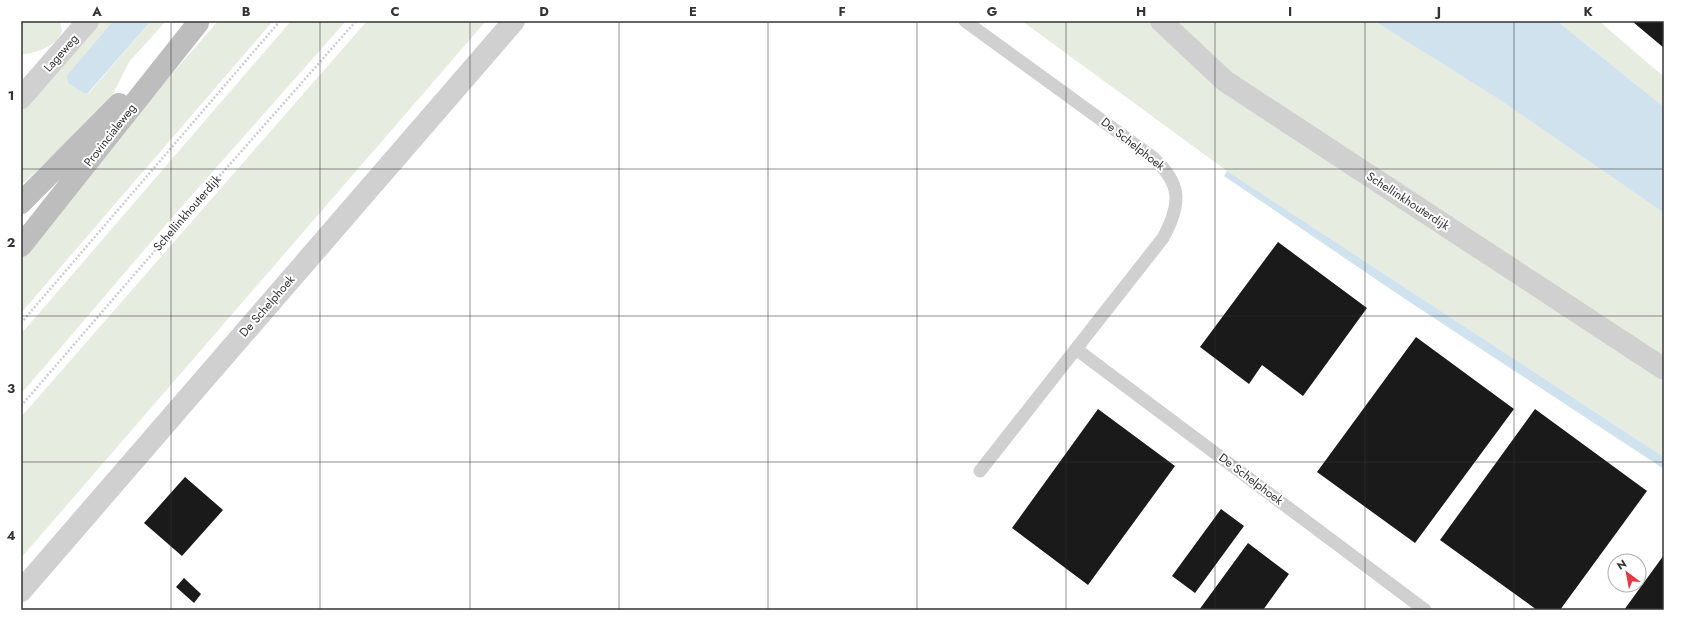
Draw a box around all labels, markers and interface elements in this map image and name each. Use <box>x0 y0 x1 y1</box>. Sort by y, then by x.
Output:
text: A <box>91 2 102 21</box>
text: B <box>242 2 251 21</box>
text: C <box>390 2 400 21</box>
text: D <box>539 2 549 21</box>
text: E <box>689 2 697 21</box>
text: F <box>838 2 846 21</box>
text: G <box>987 2 998 21</box>
text: H <box>1136 2 1146 21</box>
text: I <box>1288 2 1292 21</box>
text: J <box>1434 2 1441 21</box>
text: K <box>1583 2 1593 21</box>
street label: Lageweg <box>39 30 83 76</box>
text: 1 <box>8 86 14 105</box>
street label: Provincialeweg <box>80 100 140 170</box>
street label: De Schelphoek <box>1097 113 1169 175</box>
street label: Schellinkhouterdijk <box>1363 167 1454 235</box>
street label: Schellinkhouterdijk <box>149 170 226 255</box>
text: 2 <box>7 233 15 252</box>
street label: De Schelphoek <box>235 271 299 341</box>
text: 3 <box>7 379 15 398</box>
street label: De Schelphoek <box>1215 449 1288 510</box>
text: 4 <box>6 526 16 545</box>
north arrow <box>1607 553 1647 593</box>
text: N <box>1614 555 1630 574</box>

